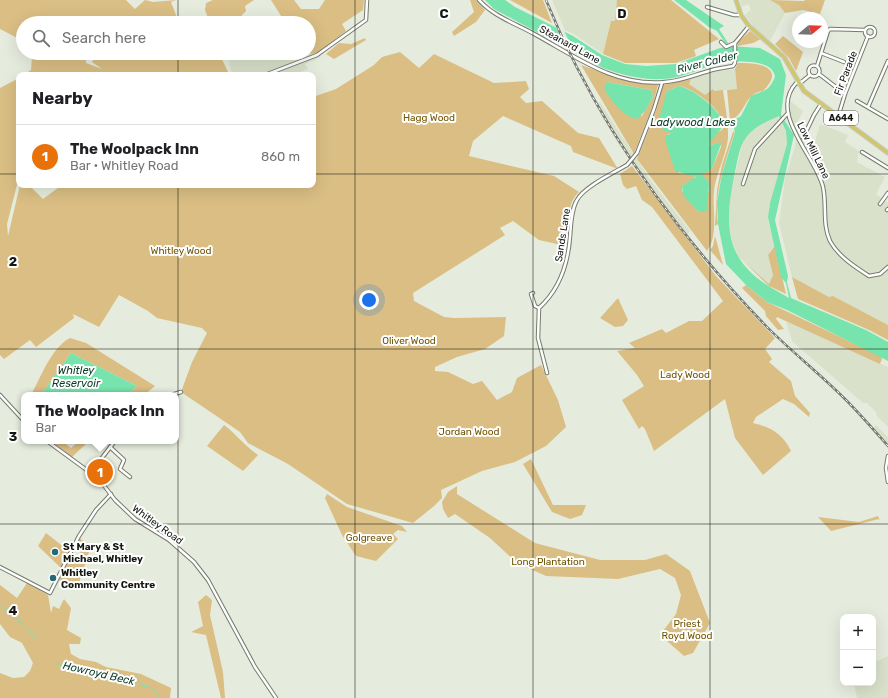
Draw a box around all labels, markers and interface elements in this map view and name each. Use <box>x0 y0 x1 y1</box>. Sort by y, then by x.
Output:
text: C <box>439 6 449 21</box>
text: D <box>617 6 627 21</box>
north arrow <box>792 12 828 48</box>
search box <box>16 16 316 60</box>
street label: Steanard Lane <box>537 23 602 67</box>
icon: search <box>30 27 52 49</box>
text: Search here <box>62 29 146 47</box>
water label: River Calder <box>675 48 740 76</box>
street label: Fir Parade <box>832 49 860 97</box>
text: Nearby <box>32 88 93 108</box>
road number: A644 <box>824 111 858 125</box>
park label: Hagg Wood <box>403 112 455 124</box>
water label: Ladywood Lakes <box>650 116 736 129</box>
street label: Low Mill Lane <box>794 120 832 181</box>
text: The Woolpack Inn <box>70 140 199 158</box>
text: 1 <box>42 149 48 164</box>
text: 860 m <box>261 149 300 164</box>
text: Bar · Whitley Road <box>70 158 179 173</box>
street label: Sands Lane <box>553 207 573 263</box>
park label: Whitley Wood <box>150 245 212 257</box>
text: 2 <box>9 254 17 269</box>
your location <box>359 290 379 310</box>
park label: Oliver Wood <box>382 335 436 347</box>
water label: Whitley Reservoir <box>52 364 101 390</box>
park label: Lady Wood <box>660 369 710 381</box>
popup <box>21 392 179 444</box>
text: The Woolpack Inn <box>36 402 165 420</box>
text: Bar <box>36 420 56 435</box>
park label: Jordan Wood <box>439 426 499 438</box>
text: 3 <box>9 429 18 444</box>
pin: 1 <box>87 457 113 487</box>
street label: Whitley Road <box>130 502 185 547</box>
park label: Golgreave <box>346 532 393 544</box>
place label: St Mary & St Michael, Whitley <box>63 541 143 565</box>
marker: St Mary & St Michael, Whitley <box>50 547 60 557</box>
park label: Long Plantation <box>511 556 585 568</box>
place label: Whitley Community Centre <box>61 567 155 591</box>
marker: Whitley Community Centre <box>48 573 58 583</box>
text: 4 <box>9 603 18 618</box>
map controls <box>840 614 876 686</box>
button: + <box>840 614 876 650</box>
park label: Priest Royd Wood <box>662 618 712 642</box>
button: − <box>840 650 876 686</box>
water label: Howroyd Beck <box>62 659 136 688</box>

